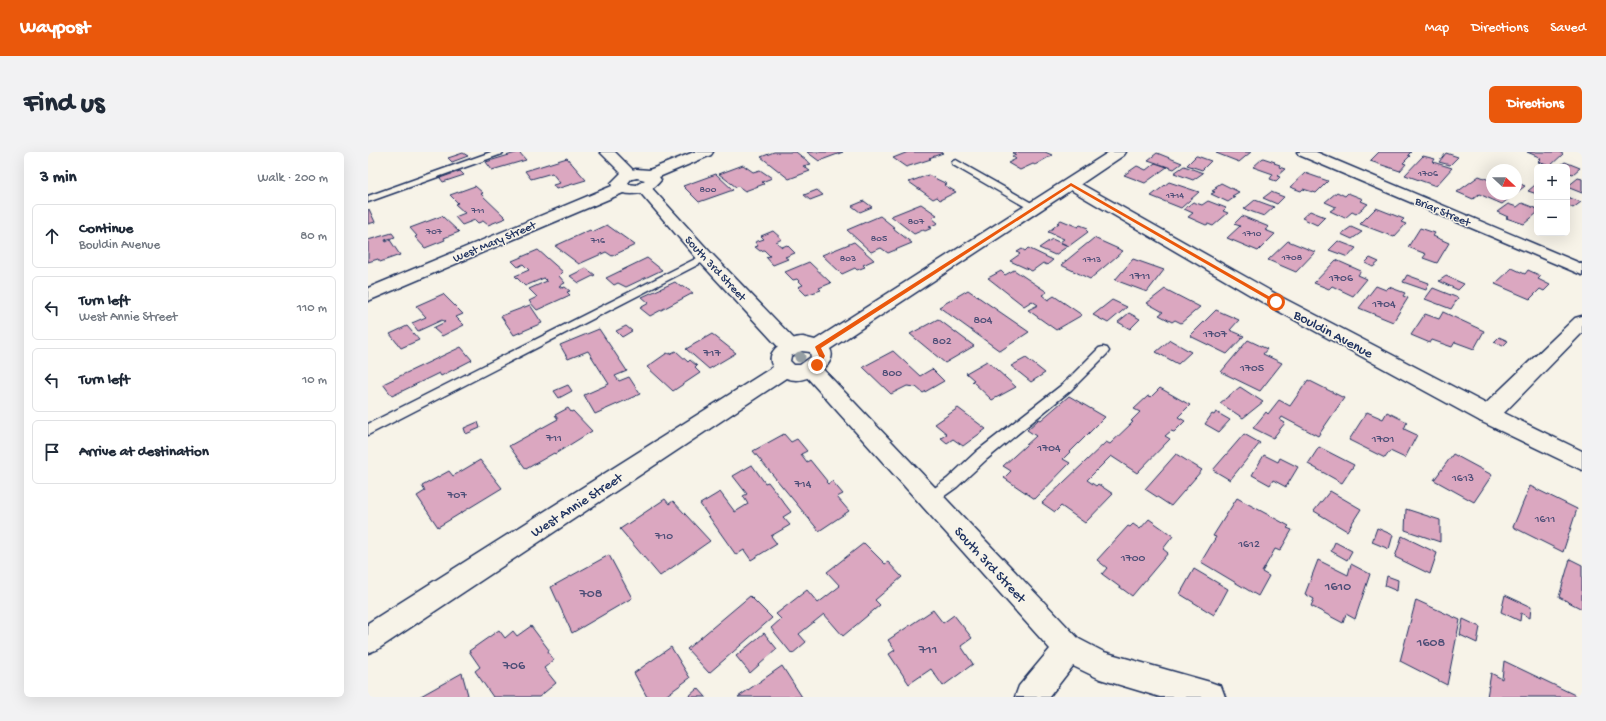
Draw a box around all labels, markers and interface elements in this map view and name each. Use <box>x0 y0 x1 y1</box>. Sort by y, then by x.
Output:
text: Waypost <box>20 17 90 40</box>
text: Map <box>1425 20 1449 37</box>
text: Directions <box>1471 20 1528 37</box>
text: Saved <box>1550 20 1586 37</box>
button: Directions <box>1489 86 1582 123</box>
text: Find us <box>24 88 104 121</box>
north arrow <box>1486 164 1522 200</box>
map controls <box>1534 164 1570 236</box>
button: + <box>1534 164 1570 200</box>
text: 3 min <box>40 168 77 188</box>
house number: 1706 <box>1417 168 1439 180</box>
text: Walk · 200 m <box>257 171 328 186</box>
house number: 800 <box>700 184 717 196</box>
house number: 1714 <box>1165 190 1184 202</box>
street label: Briar Street <box>1412 195 1473 231</box>
button: − <box>1534 200 1570 236</box>
house number: 711 <box>470 205 485 217</box>
house number: 807 <box>908 216 925 228</box>
street label: West Mary Street <box>451 219 539 267</box>
text: Continue <box>79 220 133 238</box>
icon: ahead <box>41 225 63 247</box>
house number: 707 <box>425 226 443 238</box>
house number: 1710 <box>1242 228 1262 240</box>
text: 80 m <box>300 229 327 244</box>
house number: 805 <box>871 233 887 245</box>
street label: South 3rd Street <box>681 234 749 306</box>
house number: 716 <box>590 235 606 247</box>
text: Bouldin Avenue <box>79 238 160 253</box>
house number: 1708 <box>1281 252 1303 264</box>
house number: 803 <box>840 253 856 265</box>
house number: 1713 <box>1082 254 1101 266</box>
house number: 1711 <box>1129 270 1151 284</box>
house number: 1706 <box>1328 272 1354 286</box>
text: Turn left <box>79 292 130 310</box>
route start <box>1267 293 1285 311</box>
icon: left <box>41 297 63 319</box>
house number: 1704 <box>1371 298 1396 312</box>
text: 110 m <box>297 301 327 316</box>
street label: Bouldin Avenue <box>1289 307 1376 364</box>
text: West Annie Street <box>79 310 177 325</box>
house number: 804 <box>973 314 993 328</box>
house number: 1707 <box>1202 328 1228 342</box>
house number: 802 <box>932 335 952 349</box>
house number: 717 <box>702 347 721 361</box>
route end <box>808 356 826 374</box>
house number: 1705 <box>1239 362 1264 376</box>
house number: 800 <box>882 367 902 381</box>
icon: left <box>41 369 63 391</box>
text: Turn left <box>79 371 130 389</box>
text: 10 m <box>302 373 327 388</box>
house number: 711 <box>545 432 562 446</box>
house number: 1701 <box>1371 433 1395 447</box>
icon: arrive <box>41 441 63 463</box>
house number: 1704 <box>1036 442 1061 456</box>
text: Arrive at destination <box>79 443 209 461</box>
street label: West Annie Street <box>528 469 627 542</box>
house number: 1613 <box>1451 472 1474 486</box>
house number: 714 <box>794 478 812 492</box>
house number: 707 <box>446 489 467 503</box>
house number: 1611 <box>1534 513 1555 527</box>
street label: South 3rd Street <box>950 524 1030 608</box>
house number: 710 <box>654 530 673 544</box>
house number: 1612 <box>1237 538 1260 552</box>
house number: 1700 <box>1120 552 1146 566</box>
house number: 1610 <box>1324 579 1351 596</box>
house number: 708 <box>579 586 603 603</box>
house number: 1608 <box>1416 635 1446 652</box>
house number: 711 <box>918 642 937 659</box>
house number: 706 <box>502 658 526 675</box>

